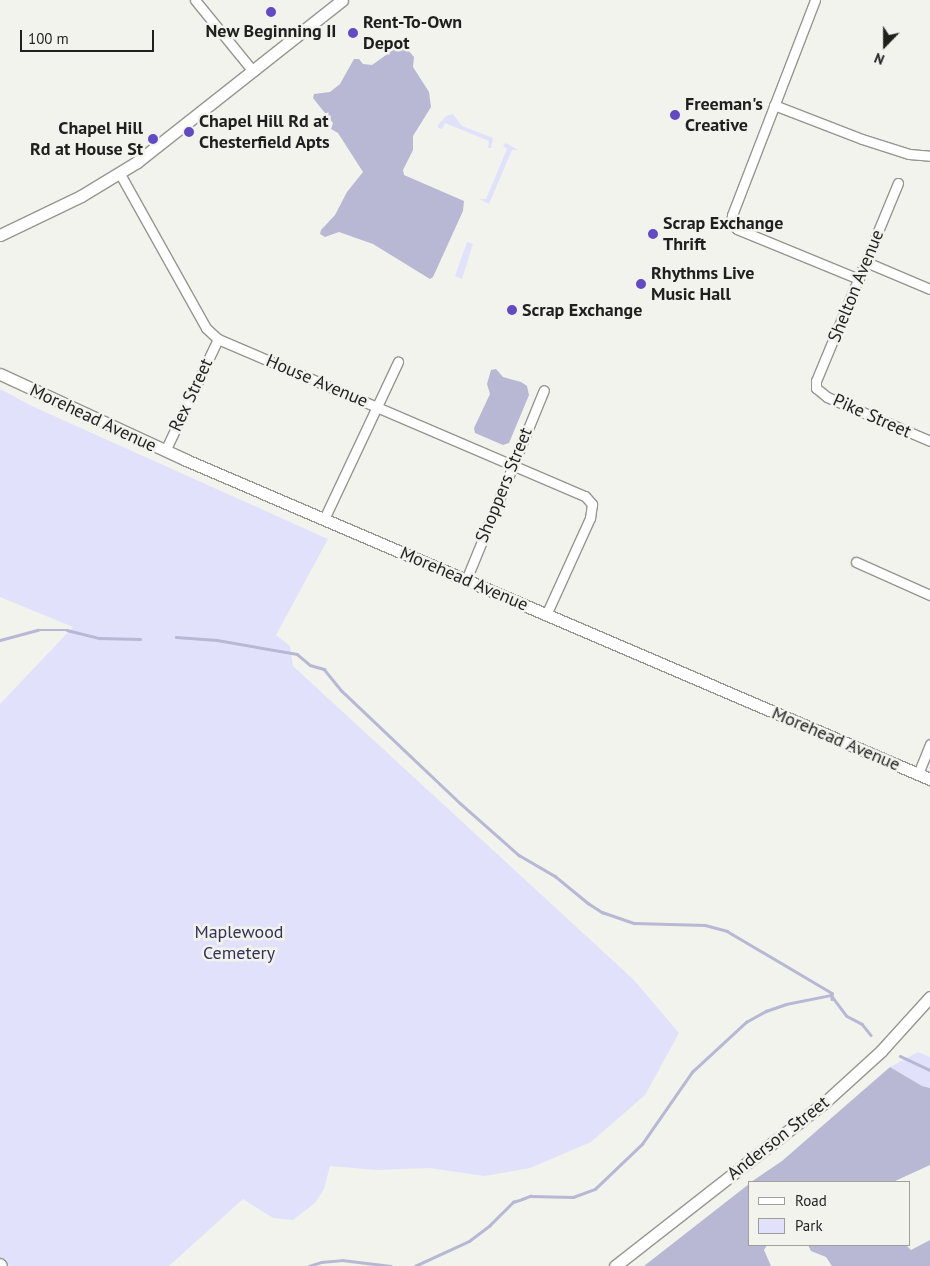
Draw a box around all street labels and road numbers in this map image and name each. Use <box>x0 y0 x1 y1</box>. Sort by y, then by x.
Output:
street label: Shelton Avenue <box>823 226 889 346</box>
street label: House Avenue <box>263 350 371 412</box>
street label: Rex Street <box>165 355 217 435</box>
street label: Morehead Avenue <box>26 379 160 457</box>
street label: Pike Street <box>830 389 914 443</box>
street label: Shoppers Street <box>471 424 537 546</box>
street label: Morehead Avenue <box>396 542 532 616</box>
street label: Morehead Avenue <box>768 702 904 776</box>
street label: Anderson Street <box>723 1092 833 1184</box>

